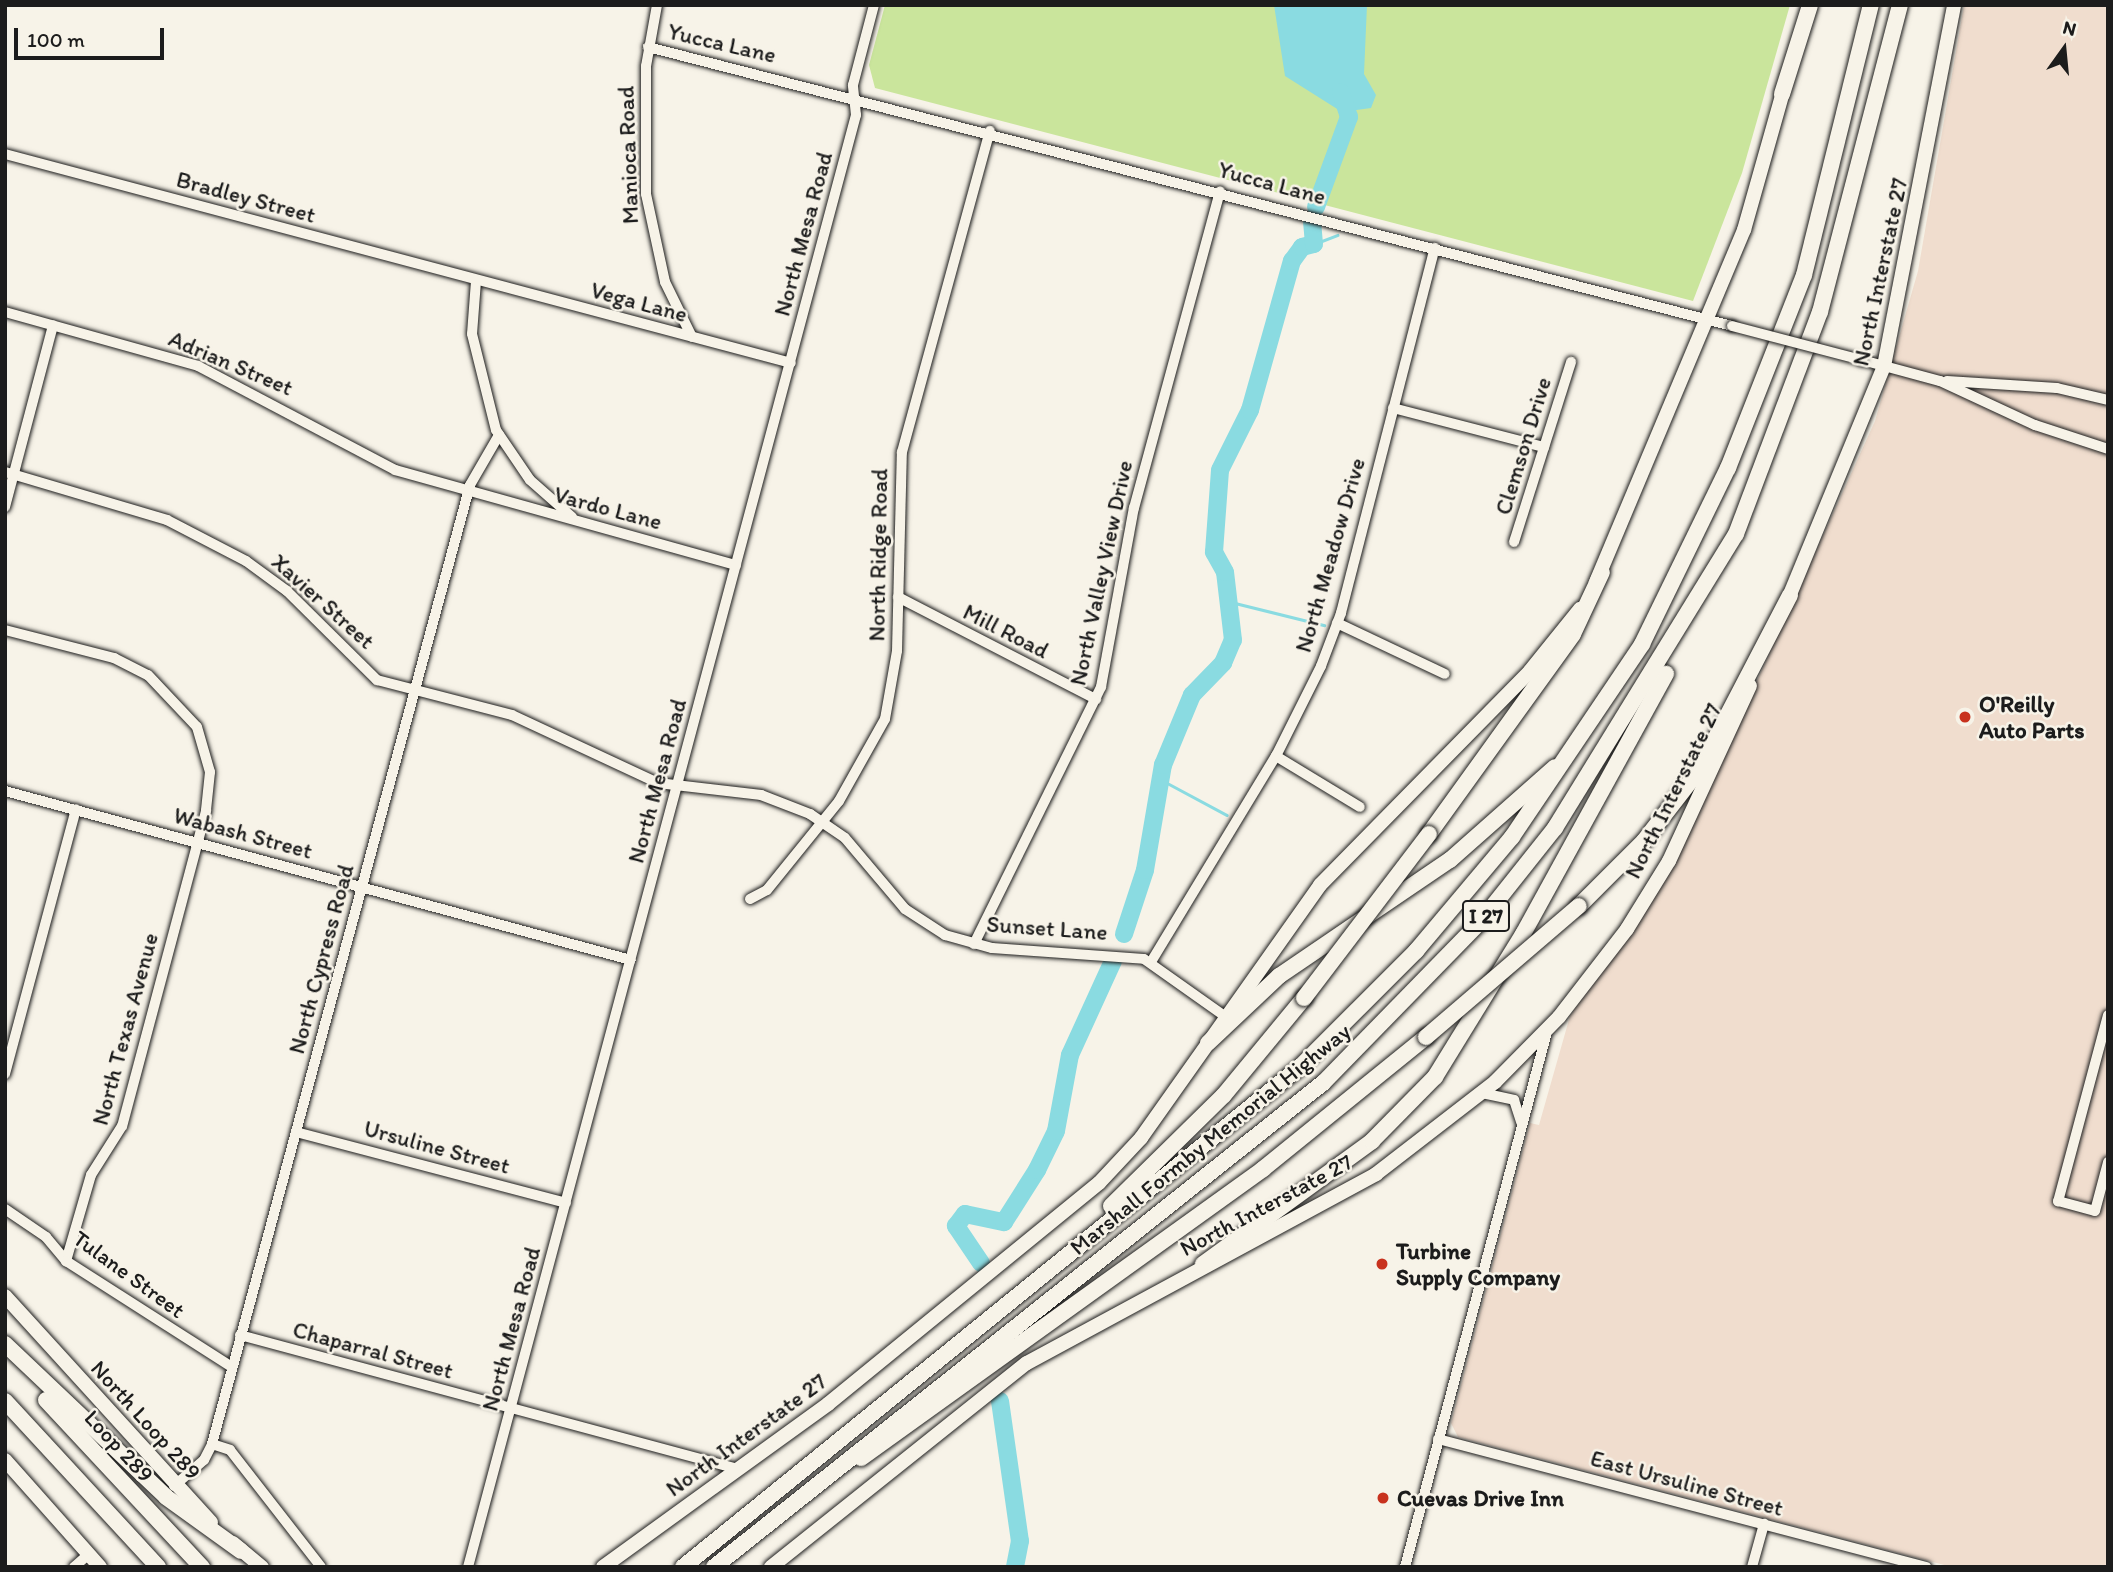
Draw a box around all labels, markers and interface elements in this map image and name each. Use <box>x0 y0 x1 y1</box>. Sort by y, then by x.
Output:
scale bar <box>18 14 168 58</box>
north arrow <box>2029 14 2099 84</box>
text: N <box>2060 15 2079 41</box>
street label: Yucca Lane <box>665 17 779 69</box>
text: 100 m <box>27 27 85 52</box>
street label: Manioca Road <box>612 86 644 224</box>
street label: North Mesa Road <box>768 149 838 319</box>
street label: Yucca Lane <box>1215 155 1329 211</box>
street label: Bradley Street <box>174 165 318 229</box>
street label: North Interstate 27 <box>1847 176 1913 368</box>
street label: Vega Lane <box>587 276 691 328</box>
street label: Adrian Street <box>165 324 297 402</box>
street label: Clemson Drive <box>1489 374 1557 518</box>
street label: North Meadow Drive <box>1289 455 1371 655</box>
street label: North Valley View Drive <box>1064 458 1138 688</box>
street label: North Ridge Road <box>863 469 893 641</box>
street label: Vardo Lane <box>551 480 665 536</box>
street label: Xavier Street <box>266 548 380 654</box>
street label: Mill Road <box>959 598 1053 664</box>
place label: O'Reilly Auto Parts <box>1979 690 2084 744</box>
street label: North Mesa Road <box>622 696 692 866</box>
street label: North Interstate 27 <box>1619 699 1727 883</box>
marker: O'Reilly Auto Parts <box>1957 709 1973 725</box>
street label: Wabash Street <box>171 801 315 865</box>
street label: North Cypress Road <box>283 862 359 1056</box>
road number: I 27 <box>1462 898 1510 934</box>
street label: Sunset Lane <box>986 910 1108 946</box>
street label: North Texas Avenue <box>87 932 163 1126</box>
street label: Marshall Formby Memorial Highway <box>1065 1018 1355 1260</box>
street label: Ursuline Street <box>361 1114 513 1180</box>
street label: North Interstate 27 <box>1175 1148 1357 1262</box>
street label: Tulane Street <box>68 1224 190 1324</box>
place label: Turbine Supply Company <box>1396 1237 1560 1291</box>
street label: North Mesa Road <box>476 1244 546 1414</box>
marker: Turbine Supply Company <box>1374 1256 1390 1272</box>
street label: Chaparral Street <box>290 1315 456 1385</box>
street label: North Loop 289 <box>85 1354 207 1486</box>
street label: North Interstate 27 <box>661 1368 831 1502</box>
street label: Loop 289 <box>79 1404 159 1488</box>
street label: East Ursuline Street <box>1588 1444 1786 1522</box>
place label: Cuevas Drive Inn <box>1397 1484 1564 1512</box>
marker: Cuevas Drive Inn <box>1375 1490 1391 1506</box>

